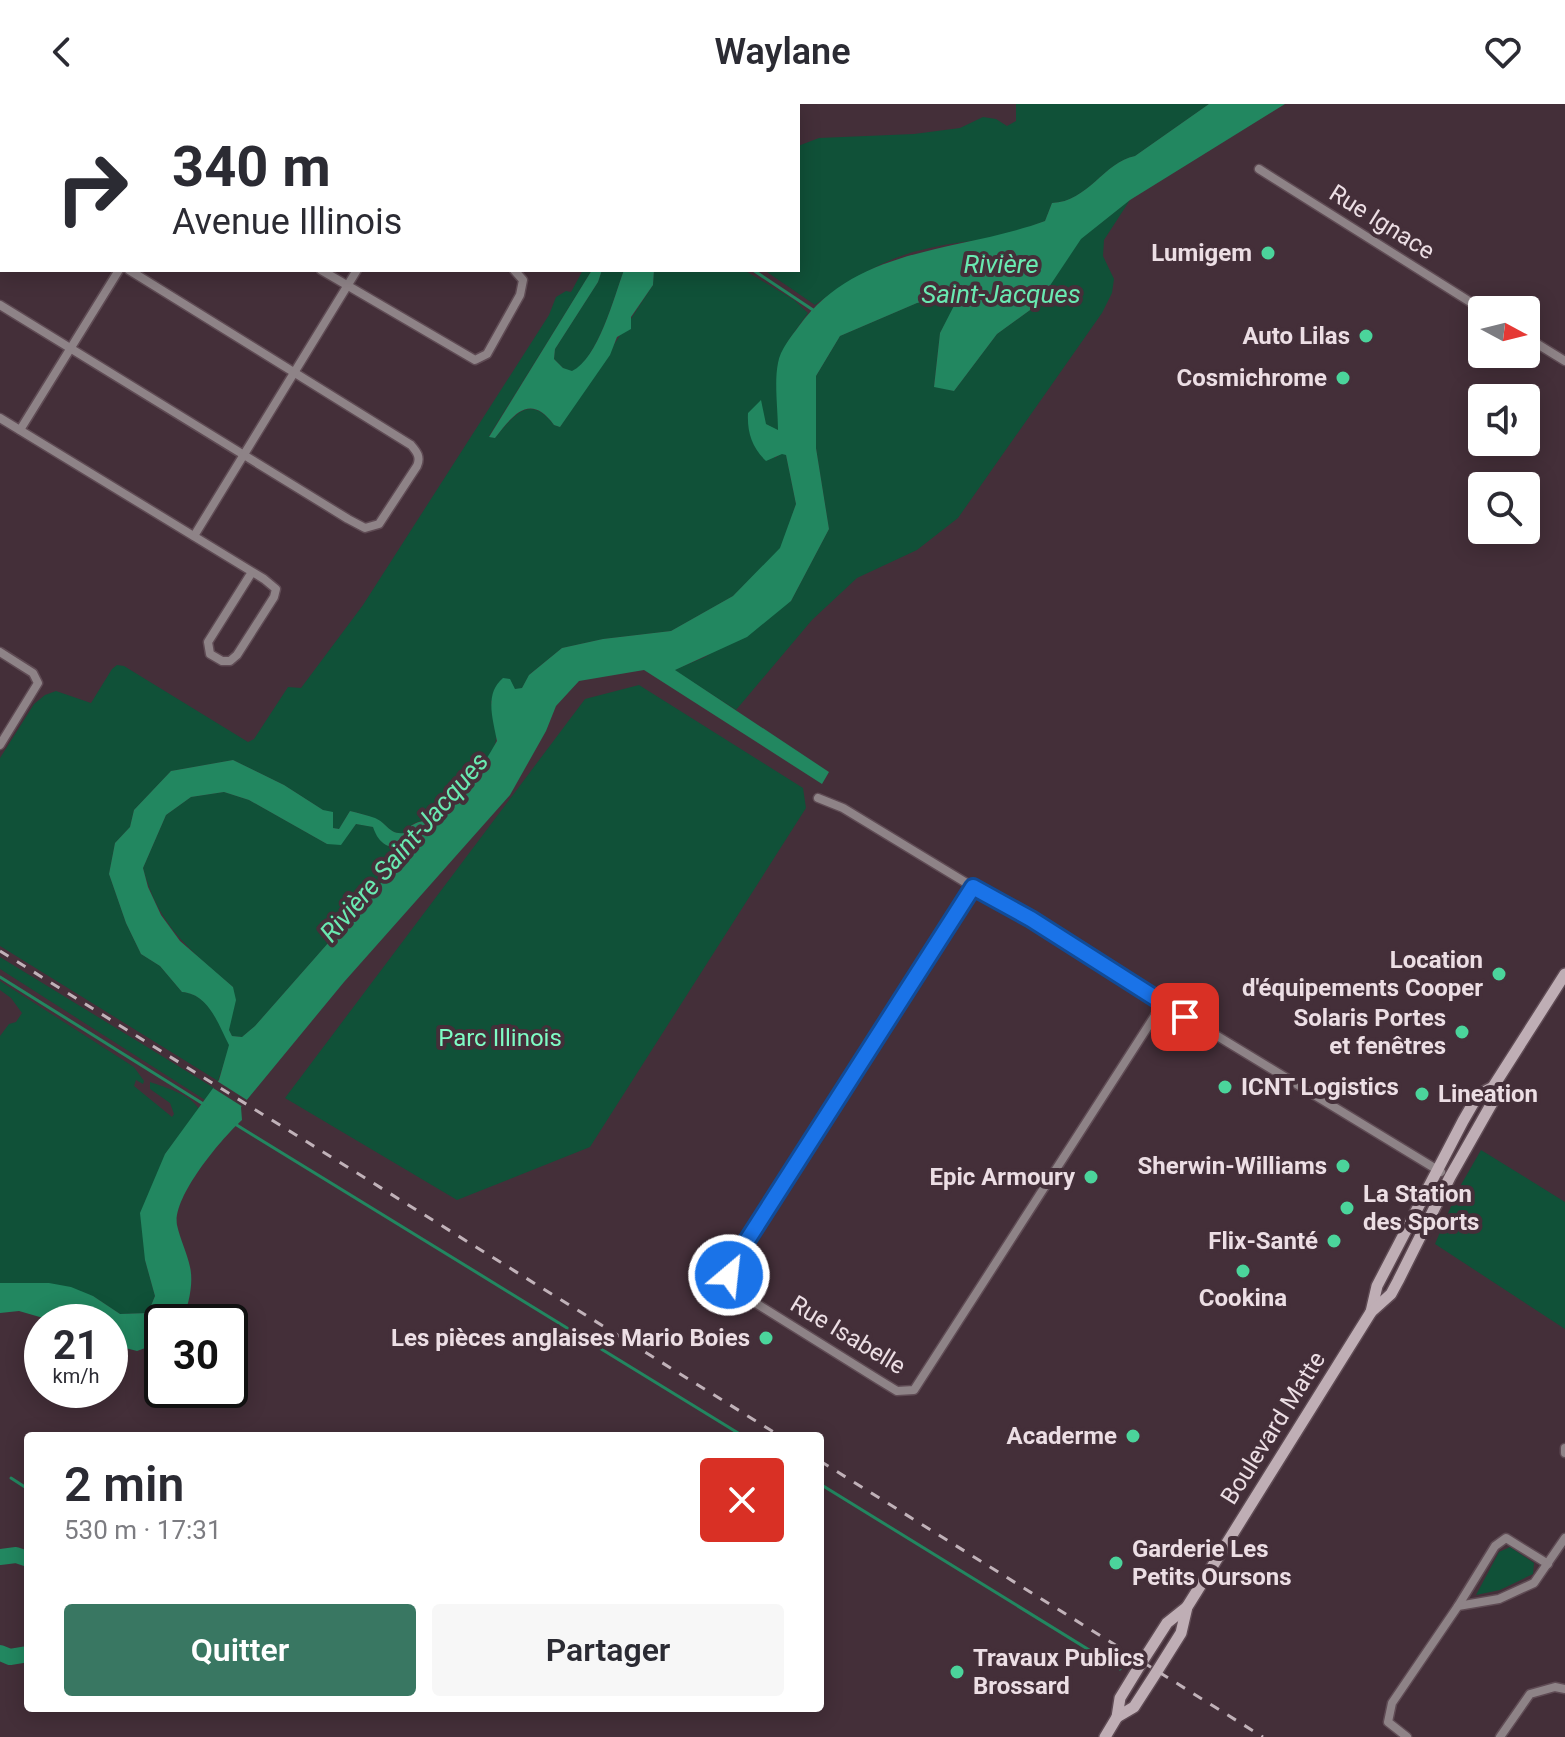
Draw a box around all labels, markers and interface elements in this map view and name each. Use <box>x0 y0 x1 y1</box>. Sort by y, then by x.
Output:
icon: back <box>40 30 84 74</box>
icon: heart <box>1481 30 1525 74</box>
text: Waylane <box>714 31 851 73</box>
text: 340 m <box>172 134 331 200</box>
icon: right <box>40 136 144 240</box>
street label: Rue Ignace <box>1324 179 1440 265</box>
text: Avenue Illinois <box>172 201 402 243</box>
place label: Lumigem <box>1151 239 1252 267</box>
marker: Lumigem <box>1259 244 1277 262</box>
water label: Rivière Saint-Jacques <box>921 249 1081 309</box>
north arrow <box>1468 296 1540 368</box>
map controls <box>1468 296 1540 544</box>
place label: Auto Lilas <box>1242 322 1350 350</box>
marker: Auto Lilas <box>1357 327 1375 345</box>
place label: Cosmichrome <box>1177 364 1327 392</box>
marker: Cosmichrome <box>1334 369 1352 387</box>
button: sound <box>1468 384 1540 456</box>
button: search <box>1468 472 1540 544</box>
water label: Rivière Saint-Jacques <box>314 746 494 948</box>
place label: Location d'équipements Cooper <box>1242 946 1483 1002</box>
marker: Location d'équipements Cooper <box>1490 965 1508 983</box>
pin <box>1151 983 1219 1051</box>
icon: arrive <box>1163 995 1207 1039</box>
place label: Solaris Portes et fenêtres <box>1293 1004 1446 1060</box>
marker: Solaris Portes et fenêtres <box>1453 1023 1471 1041</box>
park label: Parc Illinois <box>438 1024 562 1052</box>
place label: ICNT Logistics <box>1241 1073 1399 1101</box>
marker: ICNT Logistics <box>1216 1078 1234 1096</box>
place label: Lineation <box>1438 1080 1538 1108</box>
marker: Lineation <box>1413 1085 1431 1103</box>
place label: Sherwin-Williams <box>1138 1152 1327 1180</box>
marker: Sherwin-Williams <box>1334 1157 1352 1175</box>
place label: Epic Armoury <box>929 1163 1076 1191</box>
marker: Epic Armoury <box>1082 1168 1100 1186</box>
place label: La Station des Sports <box>1363 1180 1479 1236</box>
marker: La Station des Sports <box>1338 1199 1356 1217</box>
place label: Flix-Santé <box>1208 1227 1318 1255</box>
marker: Flix-Santé <box>1325 1232 1343 1250</box>
position arrow <box>687 1233 771 1317</box>
marker: Cookina <box>1234 1262 1252 1280</box>
place label: Cookina <box>1199 1284 1287 1312</box>
street label: Rue Isabelle <box>785 1290 911 1380</box>
speed limit sign: 30 <box>144 1304 248 1408</box>
text: 21 <box>53 1322 99 1369</box>
place label: Les pièces anglaises Mario Boies <box>391 1324 750 1352</box>
marker: Les pièces anglaises Mario Boies <box>757 1329 775 1347</box>
street label: Boulevard Matte <box>1215 1347 1331 1509</box>
text: km/h <box>53 1364 99 1388</box>
place label: Acaderme <box>1007 1422 1117 1450</box>
marker: Acaderme <box>1124 1427 1142 1445</box>
text: 2 min <box>64 1456 184 1513</box>
button: close <box>700 1458 784 1542</box>
text: 530 m · 17:31 <box>64 1515 222 1545</box>
place label: Garderie Les Petits Oursons <box>1132 1535 1292 1591</box>
marker: Garderie Les Petits Oursons <box>1107 1554 1125 1572</box>
button: Quitter <box>64 1604 416 1696</box>
button: Partager <box>432 1604 784 1696</box>
place label: Travaux Publics Brossard <box>973 1644 1145 1700</box>
marker: Travaux Publics Brossard <box>948 1663 966 1681</box>

